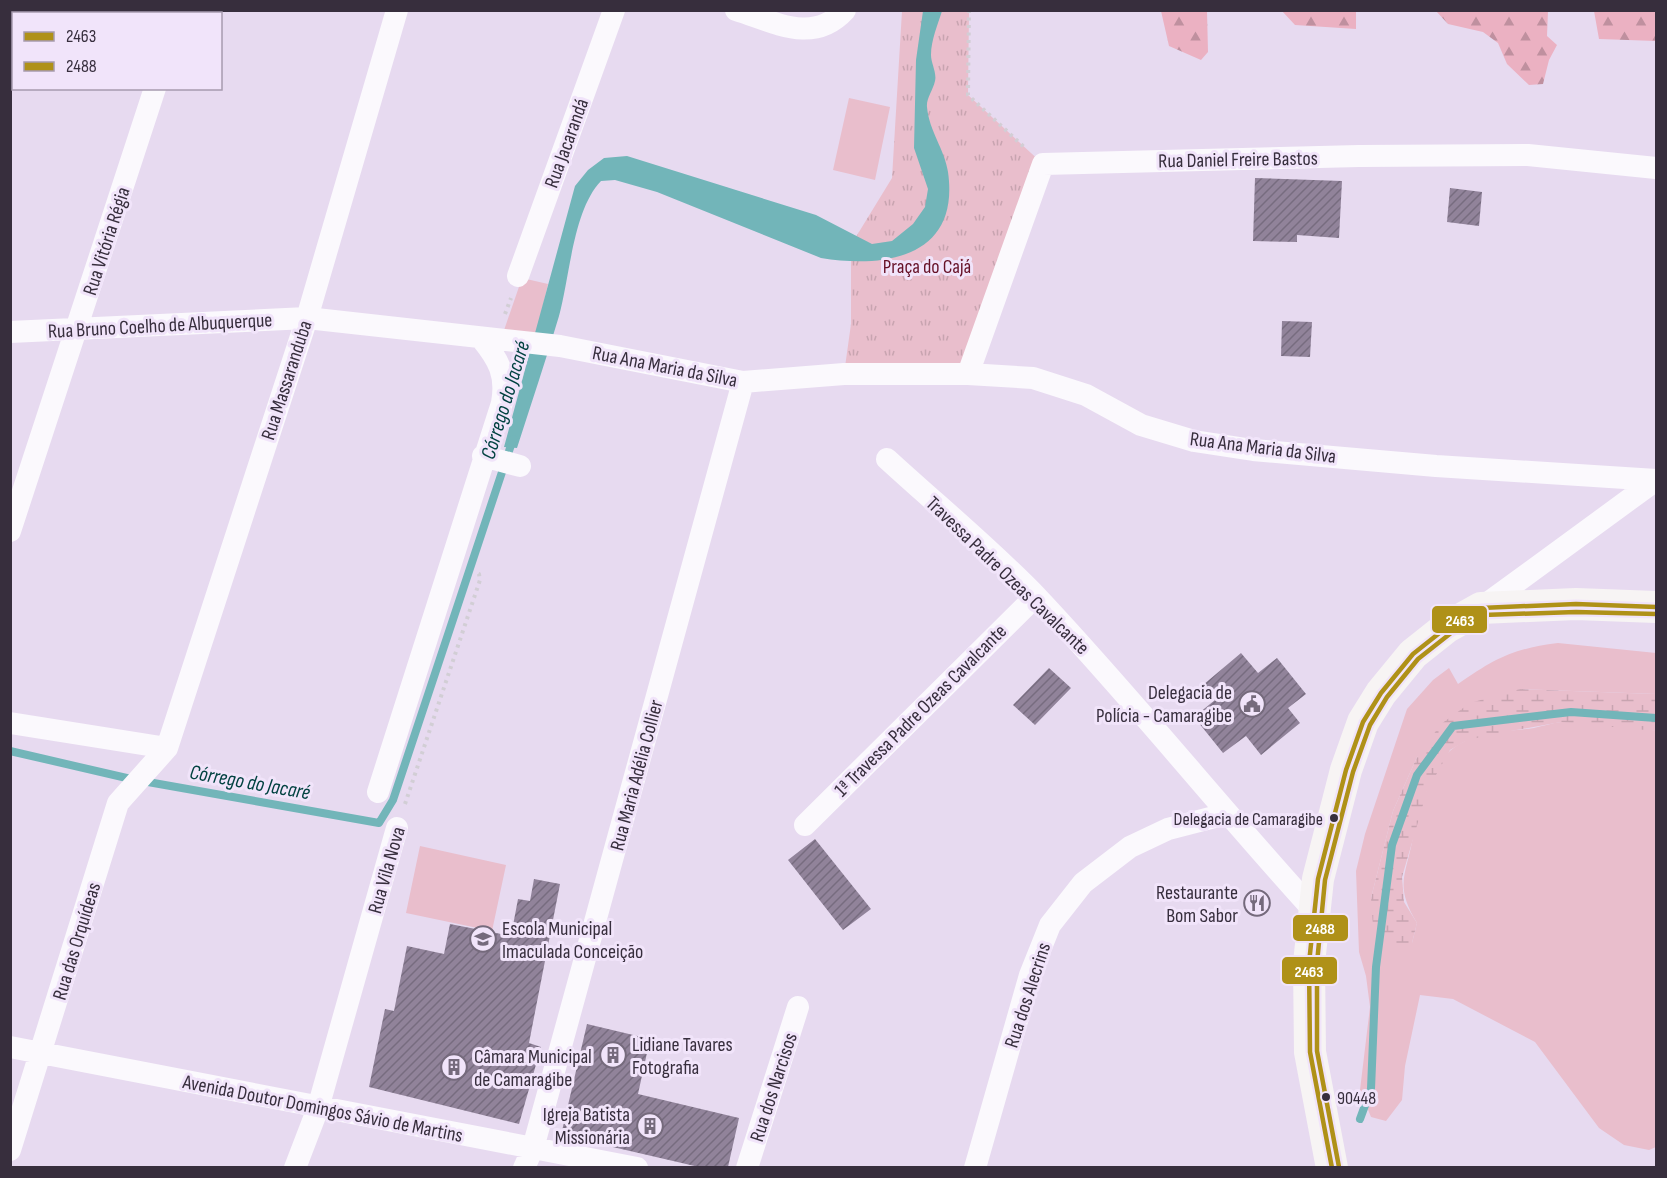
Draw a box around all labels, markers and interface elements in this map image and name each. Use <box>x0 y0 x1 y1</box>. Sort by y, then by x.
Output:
legend <box>12 12 222 90</box>
text: 2463 <box>66 26 96 47</box>
text: 2488 <box>66 56 97 77</box>
street label: Rua Jacarandá <box>540 95 594 191</box>
street label: Rua Daniel Freire Bastos <box>1158 147 1318 173</box>
street label: Rua Vitória Régia <box>78 184 136 298</box>
park label: Praça do Cajá <box>883 255 971 279</box>
street label: Rua Bruno Coelho de Albuquerque <box>47 308 273 344</box>
street label: Rua Massaranduba <box>256 318 318 443</box>
water label: Córrego do Jacaré <box>476 338 535 462</box>
street label: Rua Ana Maria da Silva <box>590 341 739 393</box>
street label: Rua Ana Maria da Silva <box>1188 427 1337 469</box>
street label: Travessa Padre Ozeas Cavalcante <box>921 491 1094 660</box>
line badge: 2463 <box>1431 605 1488 634</box>
text: 2463 <box>1445 612 1475 631</box>
street label: 1ª Travessa Padre Ozeas Cavalcante <box>830 620 1012 802</box>
place label: Delegacia de Polícia - Camaragibe <box>1096 681 1232 728</box>
public building icon: Delegacia de Polícia - Camaragibe <box>1237 689 1267 719</box>
street label: Rua Maria Adélia Collier <box>605 697 669 853</box>
water label: Córrego do Jacaré <box>188 760 312 805</box>
place label: Delegacia de Camaragibe <box>1174 809 1323 830</box>
marker: Delegacia de Camaragibe <box>1328 812 1340 824</box>
street label: Rua Vila Nova <box>363 824 411 916</box>
street label: Rua das Orquídeas <box>48 880 106 1003</box>
place label: Restaurante Bom Sabor <box>1156 881 1238 928</box>
restaurant icon: Restaurante Bom Sabor <box>1242 888 1272 918</box>
line badge: 2488 <box>1292 914 1349 942</box>
place label: Escola Municipal Imaculada Conceição <box>502 917 643 964</box>
text: 2488 <box>1305 920 1335 939</box>
school or university icon: Escola Municipal Imaculada Conceição <box>468 924 498 954</box>
street label: Rua dos Alecrins <box>1000 940 1056 1051</box>
line badge: 2463 <box>1281 956 1338 985</box>
text: 2463 <box>1294 963 1324 982</box>
street label: Rua dos Narcisos <box>745 1030 803 1145</box>
place label: Lidiane Tavares Fotografia <box>632 1033 733 1080</box>
building icon: Lidiane Tavares Fotografia <box>598 1040 628 1070</box>
place label: Câmara Municipal de Camaragibe <box>474 1045 592 1092</box>
building icon: Câmara Municipal de Camaragibe <box>439 1052 469 1082</box>
street label: Avenida Doutor Domingos Sávio de Martins <box>180 1070 465 1148</box>
place label: 90448 <box>1337 1088 1376 1109</box>
marker: 90448 <box>1320 1091 1332 1103</box>
place label: Igreja Batista Missionária <box>543 1103 630 1150</box>
building icon: Igreja Batista Missionária <box>635 1111 665 1141</box>

